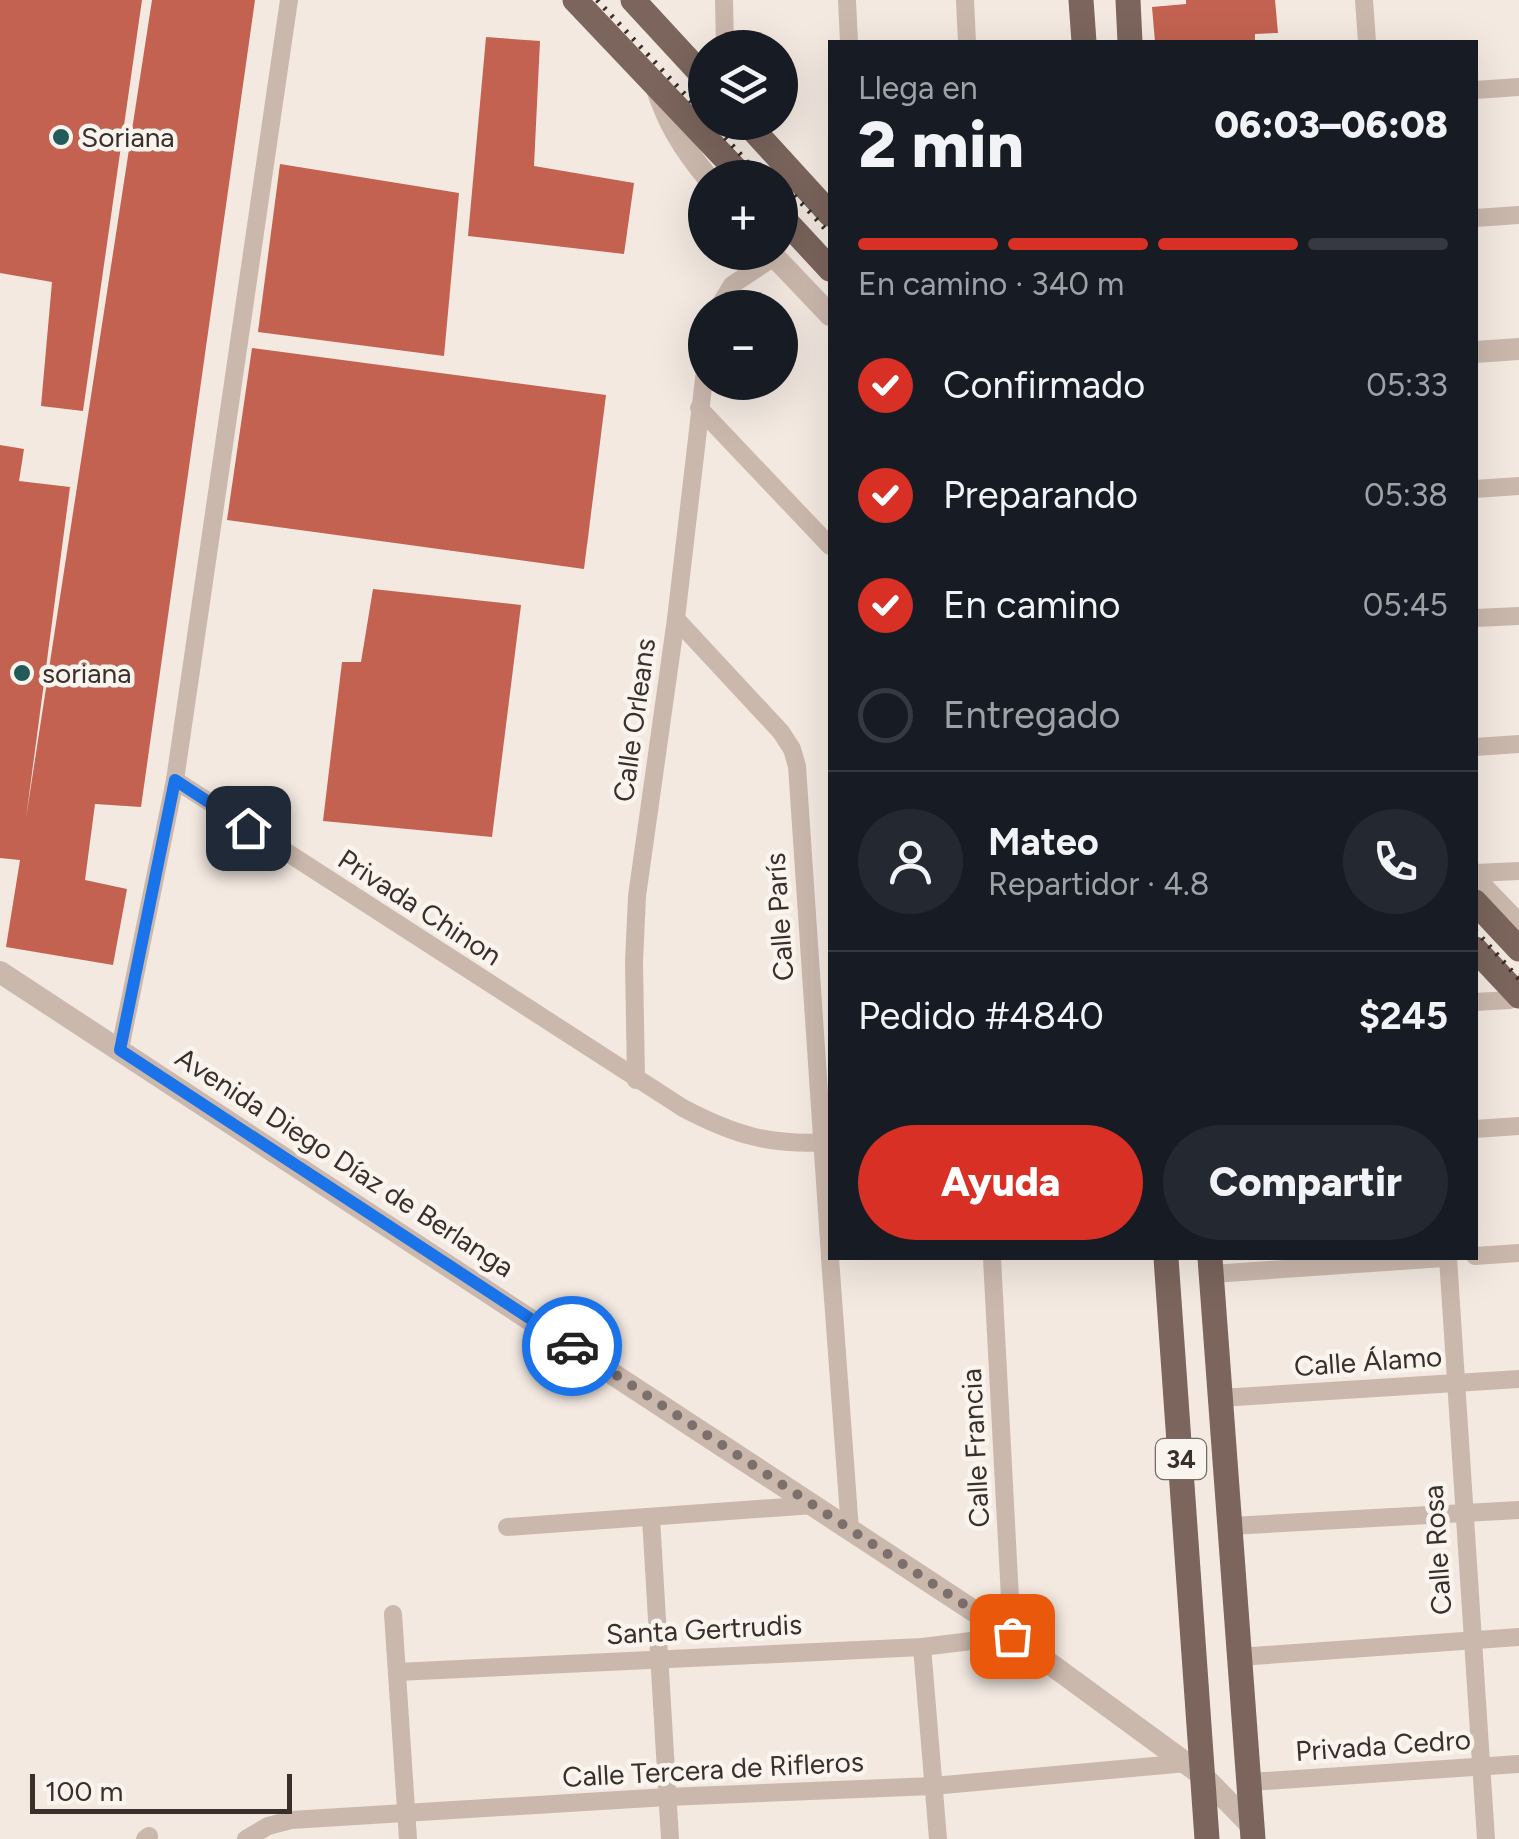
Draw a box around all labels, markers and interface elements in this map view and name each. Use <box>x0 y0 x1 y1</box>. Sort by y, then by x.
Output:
map controls <box>688 30 798 400</box>
button: layers <box>688 30 798 140</box>
text: Llega en <box>858 69 978 107</box>
text: 06:03–06:08 <box>1214 102 1448 148</box>
text: 2 min <box>858 105 1024 183</box>
place label: Soriana <box>81 120 175 154</box>
marker: Soriana <box>50 126 72 148</box>
button: + <box>688 160 798 270</box>
text: En camino · 340 m <box>858 265 1124 303</box>
button: − <box>688 290 798 400</box>
icon: check <box>858 358 913 413</box>
text: Confirmado <box>943 362 1145 408</box>
text: 05:33 <box>1366 366 1448 404</box>
icon: check <box>858 468 913 523</box>
text: Preparando <box>943 472 1138 518</box>
text: 05:38 <box>1364 476 1448 514</box>
icon: check <box>858 578 913 633</box>
text: En camino <box>943 582 1120 628</box>
text: 05:45 <box>1363 586 1448 624</box>
street label: Calle Orleans <box>606 636 662 804</box>
place label: soriana <box>42 656 131 690</box>
marker: soriana <box>11 662 33 684</box>
text: Entregado <box>943 692 1121 738</box>
pin <box>206 786 291 871</box>
icon: home <box>221 801 276 856</box>
button: person <box>858 809 963 914</box>
button: phone <box>1343 809 1448 914</box>
text: Mateo <box>988 819 1099 865</box>
street label: Privada Chinon <box>332 842 508 972</box>
street label: Calle París <box>758 852 800 982</box>
text: Repartidor · 4.8 <box>988 865 1209 903</box>
text: Pedido #4840 <box>858 993 1104 1039</box>
text: $245 <box>1359 993 1448 1039</box>
street label: Avenida Diego Díaz de Berlanga <box>169 1040 521 1284</box>
button: Ayuda <box>858 1125 1143 1240</box>
button: Compartir <box>1163 1125 1448 1240</box>
courier <box>522 1296 622 1396</box>
icon: car <box>545 1319 600 1374</box>
street label: Calle Álamo <box>1293 1339 1443 1383</box>
street label: Calle Francia <box>954 1368 996 1528</box>
road number: 34 <box>1156 1439 1206 1479</box>
street label: Calle Rosa <box>1416 1484 1458 1616</box>
pin <box>970 1594 1055 1679</box>
street label: Santa Gertrudis <box>605 1607 803 1651</box>
icon: bag <box>985 1609 1040 1664</box>
street label: Privada Cedro <box>1294 1722 1472 1768</box>
street label: Calle Tercera de Rifleros <box>561 1744 865 1794</box>
scale bar <box>30 1769 292 1814</box>
text: 100 m <box>45 1774 123 1808</box>

